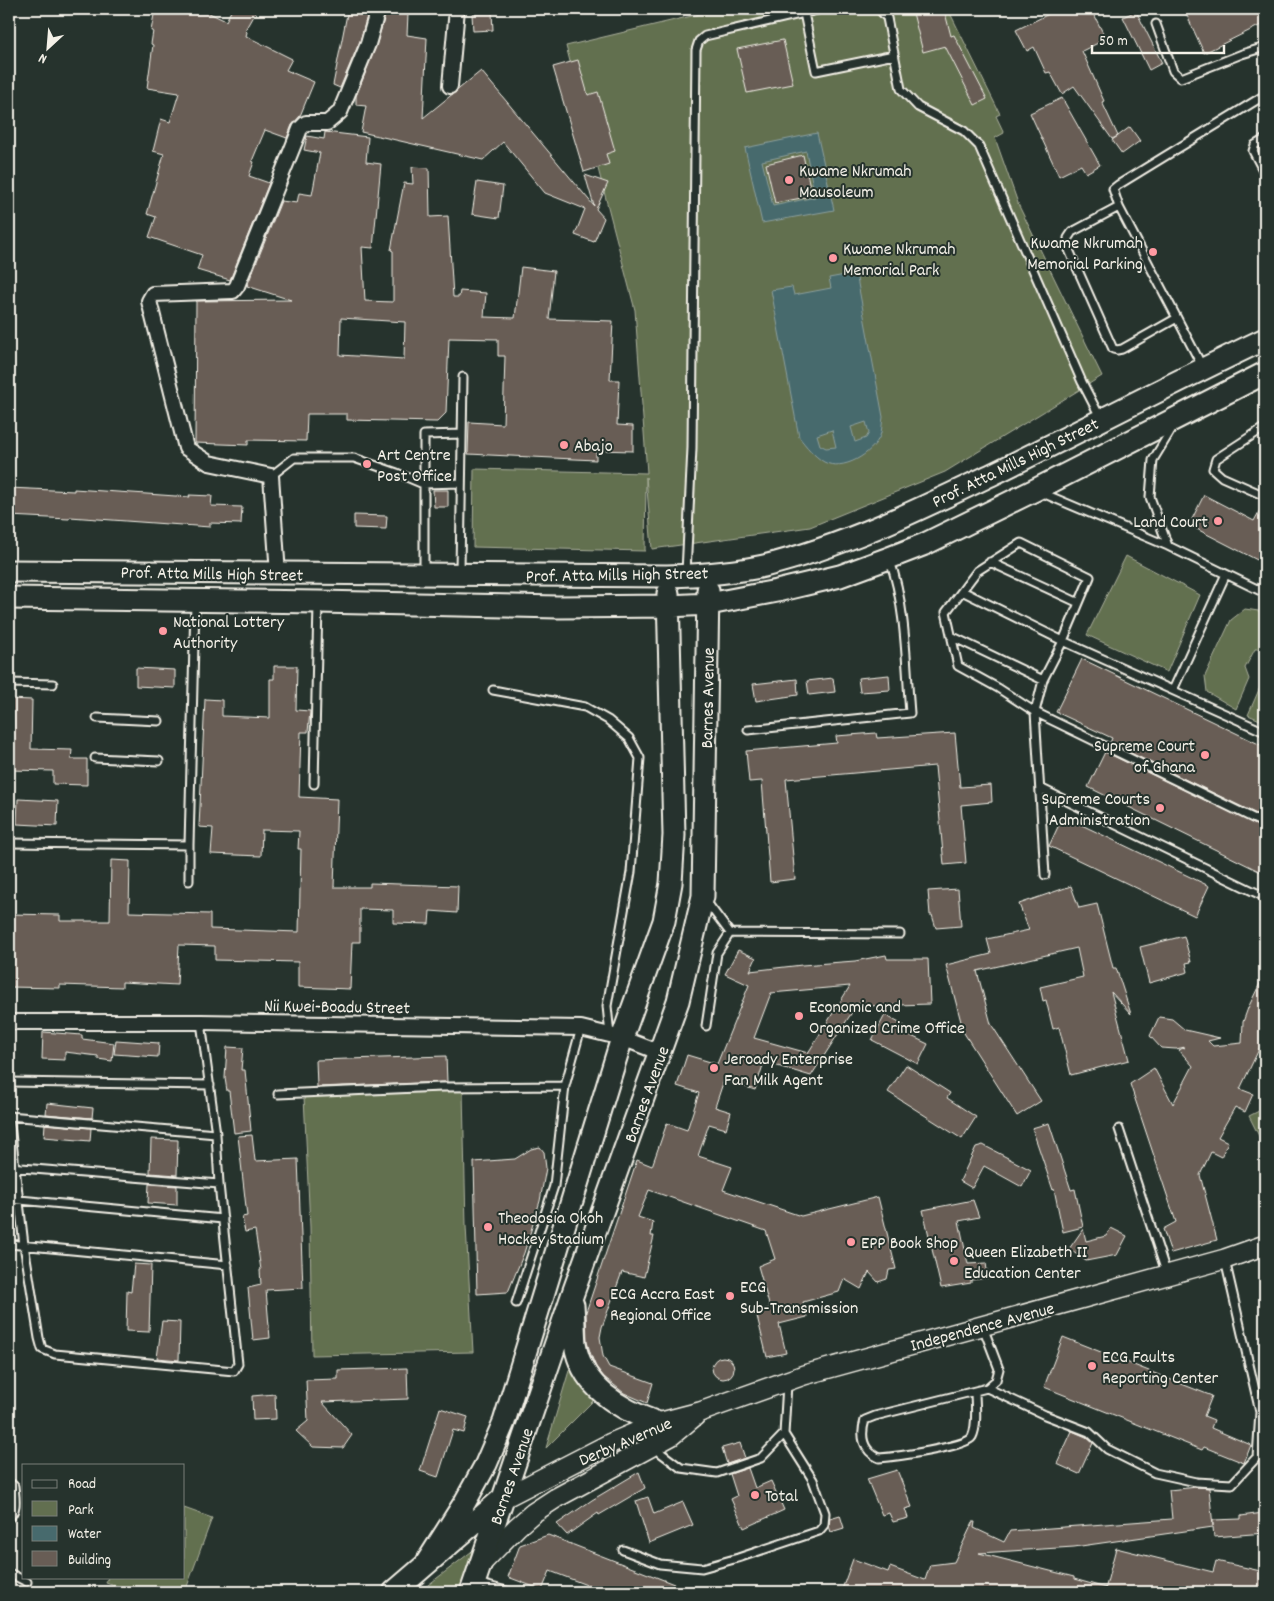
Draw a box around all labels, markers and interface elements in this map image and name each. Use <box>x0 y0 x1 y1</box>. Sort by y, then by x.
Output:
north arrow <box>22 22 72 72</box>
scale bar <box>1092 22 1224 54</box>
text: 50 m <box>1099 31 1128 53</box>
text: N <box>36 47 51 68</box>
place label: Kwame Nkrumah Mausoleum <box>799 160 912 206</box>
marker: Kwame Nkrumah Mausoleum <box>783 174 795 186</box>
place label: Kwame Nkrumah Memorial Parking <box>1027 232 1143 278</box>
place label: Kwame Nkrumah Memorial Park <box>843 238 956 284</box>
marker: Kwame Nkrumah Memorial Parking <box>1147 246 1159 258</box>
marker: Kwame Nkrumah Memorial Park <box>827 252 839 264</box>
street label: Prof. Atta Mills High Street <box>929 413 1104 516</box>
place label: Abajo <box>574 435 613 460</box>
marker: Abajo <box>558 439 570 451</box>
place label: Art Centre Post Office <box>377 444 452 490</box>
marker: Art Centre Post Office <box>361 458 373 470</box>
place label: Land Court <box>1133 511 1208 536</box>
marker: Land Court <box>1212 515 1224 527</box>
street label: Prof. Atta Mills High Street <box>120 561 304 590</box>
street label: Prof. Atta Mills High Street <box>526 562 709 591</box>
place label: National Lottery Authority <box>173 611 285 657</box>
marker: National Lottery Authority <box>157 625 169 637</box>
street label: Barnes Avenue <box>696 647 723 749</box>
place label: Supreme Court of Ghana <box>1094 735 1196 781</box>
marker: Supreme Court of Ghana <box>1199 749 1211 761</box>
place label: Supreme Courts Administration <box>1041 788 1150 834</box>
marker: Supreme Courts Administration <box>1154 802 1166 814</box>
street label: Nii Kwei-Boadu Street <box>264 995 410 1022</box>
place label: Economic and Organized Crime Office <box>809 996 965 1042</box>
marker: Economic and Organized Crime Office <box>793 1010 805 1022</box>
street label: Barnes Avenue <box>619 1043 677 1147</box>
place label: Jeroady Enterprise Fan Milk Agent <box>724 1048 853 1094</box>
marker: Jeroady Enterprise Fan Milk Agent <box>708 1062 720 1074</box>
place label: Theodosia Okoh Hockey Stadium <box>498 1207 604 1253</box>
marker: Theodosia Okoh Hockey Stadium <box>482 1221 494 1233</box>
place label: EPP Book Shop <box>861 1232 958 1257</box>
marker: EPP Book Shop <box>845 1236 857 1248</box>
place label: Queen Elizabeth II Education Center <box>964 1241 1088 1287</box>
marker: Queen Elizabeth II Education Center <box>948 1255 960 1267</box>
place label: ECG Sub-Transmission <box>740 1276 858 1322</box>
place label: ECG Accra East Regional Office <box>610 1283 715 1329</box>
marker: ECG Sub-Transmission <box>724 1290 736 1302</box>
marker: ECG Accra East Regional Office <box>594 1297 606 1309</box>
street label: Independence Avenue <box>908 1297 1057 1360</box>
place label: ECG Faults Reporting Center <box>1102 1346 1219 1392</box>
marker: ECG Faults Reporting Center <box>1086 1360 1098 1372</box>
street label: Derby Avernue <box>576 1412 677 1474</box>
street label: Barnes Avenue <box>485 1425 542 1529</box>
legend <box>22 1464 185 1578</box>
text: Road <box>68 1474 96 1496</box>
place label: Total <box>765 1485 799 1510</box>
marker: Total <box>749 1489 761 1501</box>
text: Park <box>68 1500 94 1522</box>
text: Water <box>68 1524 102 1546</box>
text: Building <box>68 1550 111 1572</box>

